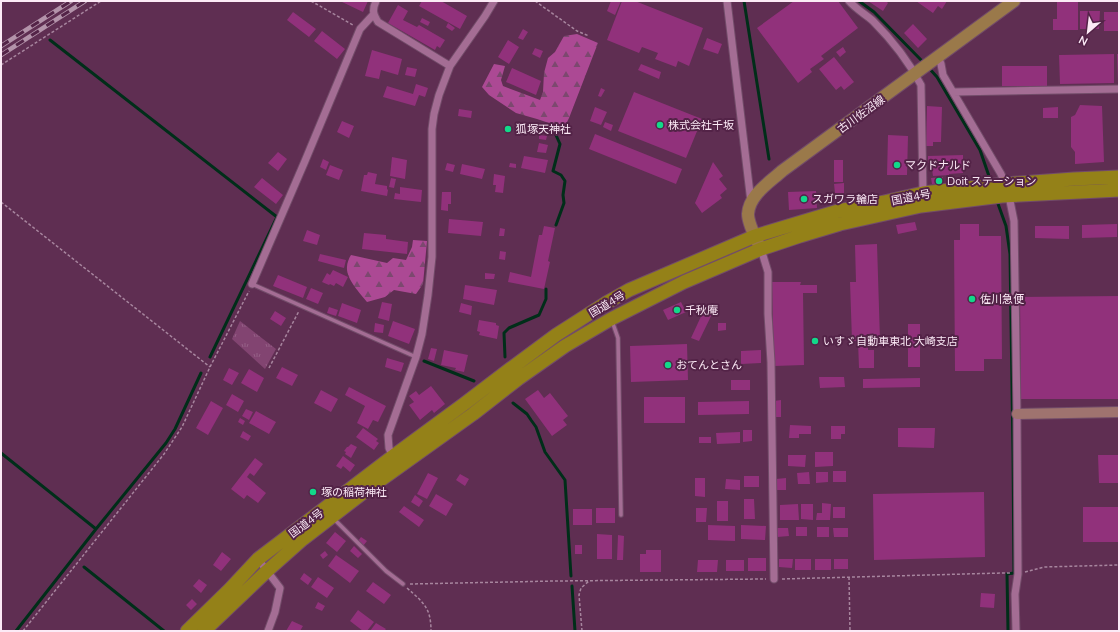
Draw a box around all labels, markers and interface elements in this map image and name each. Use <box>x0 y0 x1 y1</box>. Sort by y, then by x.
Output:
north arrow <box>1068 12 1108 52</box>
text: N <box>1076 33 1090 49</box>
street label: 古川佐沼線 <box>835 92 887 136</box>
place label: 株式会社千坂 <box>668 118 734 132</box>
marker: 株式会社千坂 <box>655 120 665 130</box>
place label: 狐塚天神社 <box>516 122 571 136</box>
marker: 狐塚天神社 <box>503 124 513 134</box>
place label: マクドナルド <box>905 158 971 172</box>
marker: マクドナルド <box>892 160 902 170</box>
place label: Doit ステーション <box>947 174 1037 188</box>
marker: Doit ステーション <box>934 176 944 186</box>
street label: 国道4号 <box>890 186 932 208</box>
place label: スガワラ輪店 <box>812 192 878 206</box>
marker: スガワラ輪店 <box>799 194 809 204</box>
street label: 国道4号 <box>586 288 628 320</box>
place label: 佐川急便 <box>980 292 1025 306</box>
marker: 佐川急便 <box>967 294 977 304</box>
place label: 千秋庵 <box>685 303 718 317</box>
marker: 千秋庵 <box>672 305 682 315</box>
place label: いすゞ自動車東北 大崎支店 <box>823 334 958 348</box>
marker: いすゞ自動車東北 大崎支店 <box>810 336 820 346</box>
place label: おてんとさん <box>676 358 742 372</box>
marker: おてんとさん <box>663 360 673 370</box>
place label: 塚の稲荷神社 <box>321 485 387 499</box>
marker: 塚の稲荷神社 <box>308 487 318 497</box>
street label: 国道4号 <box>286 505 326 541</box>

